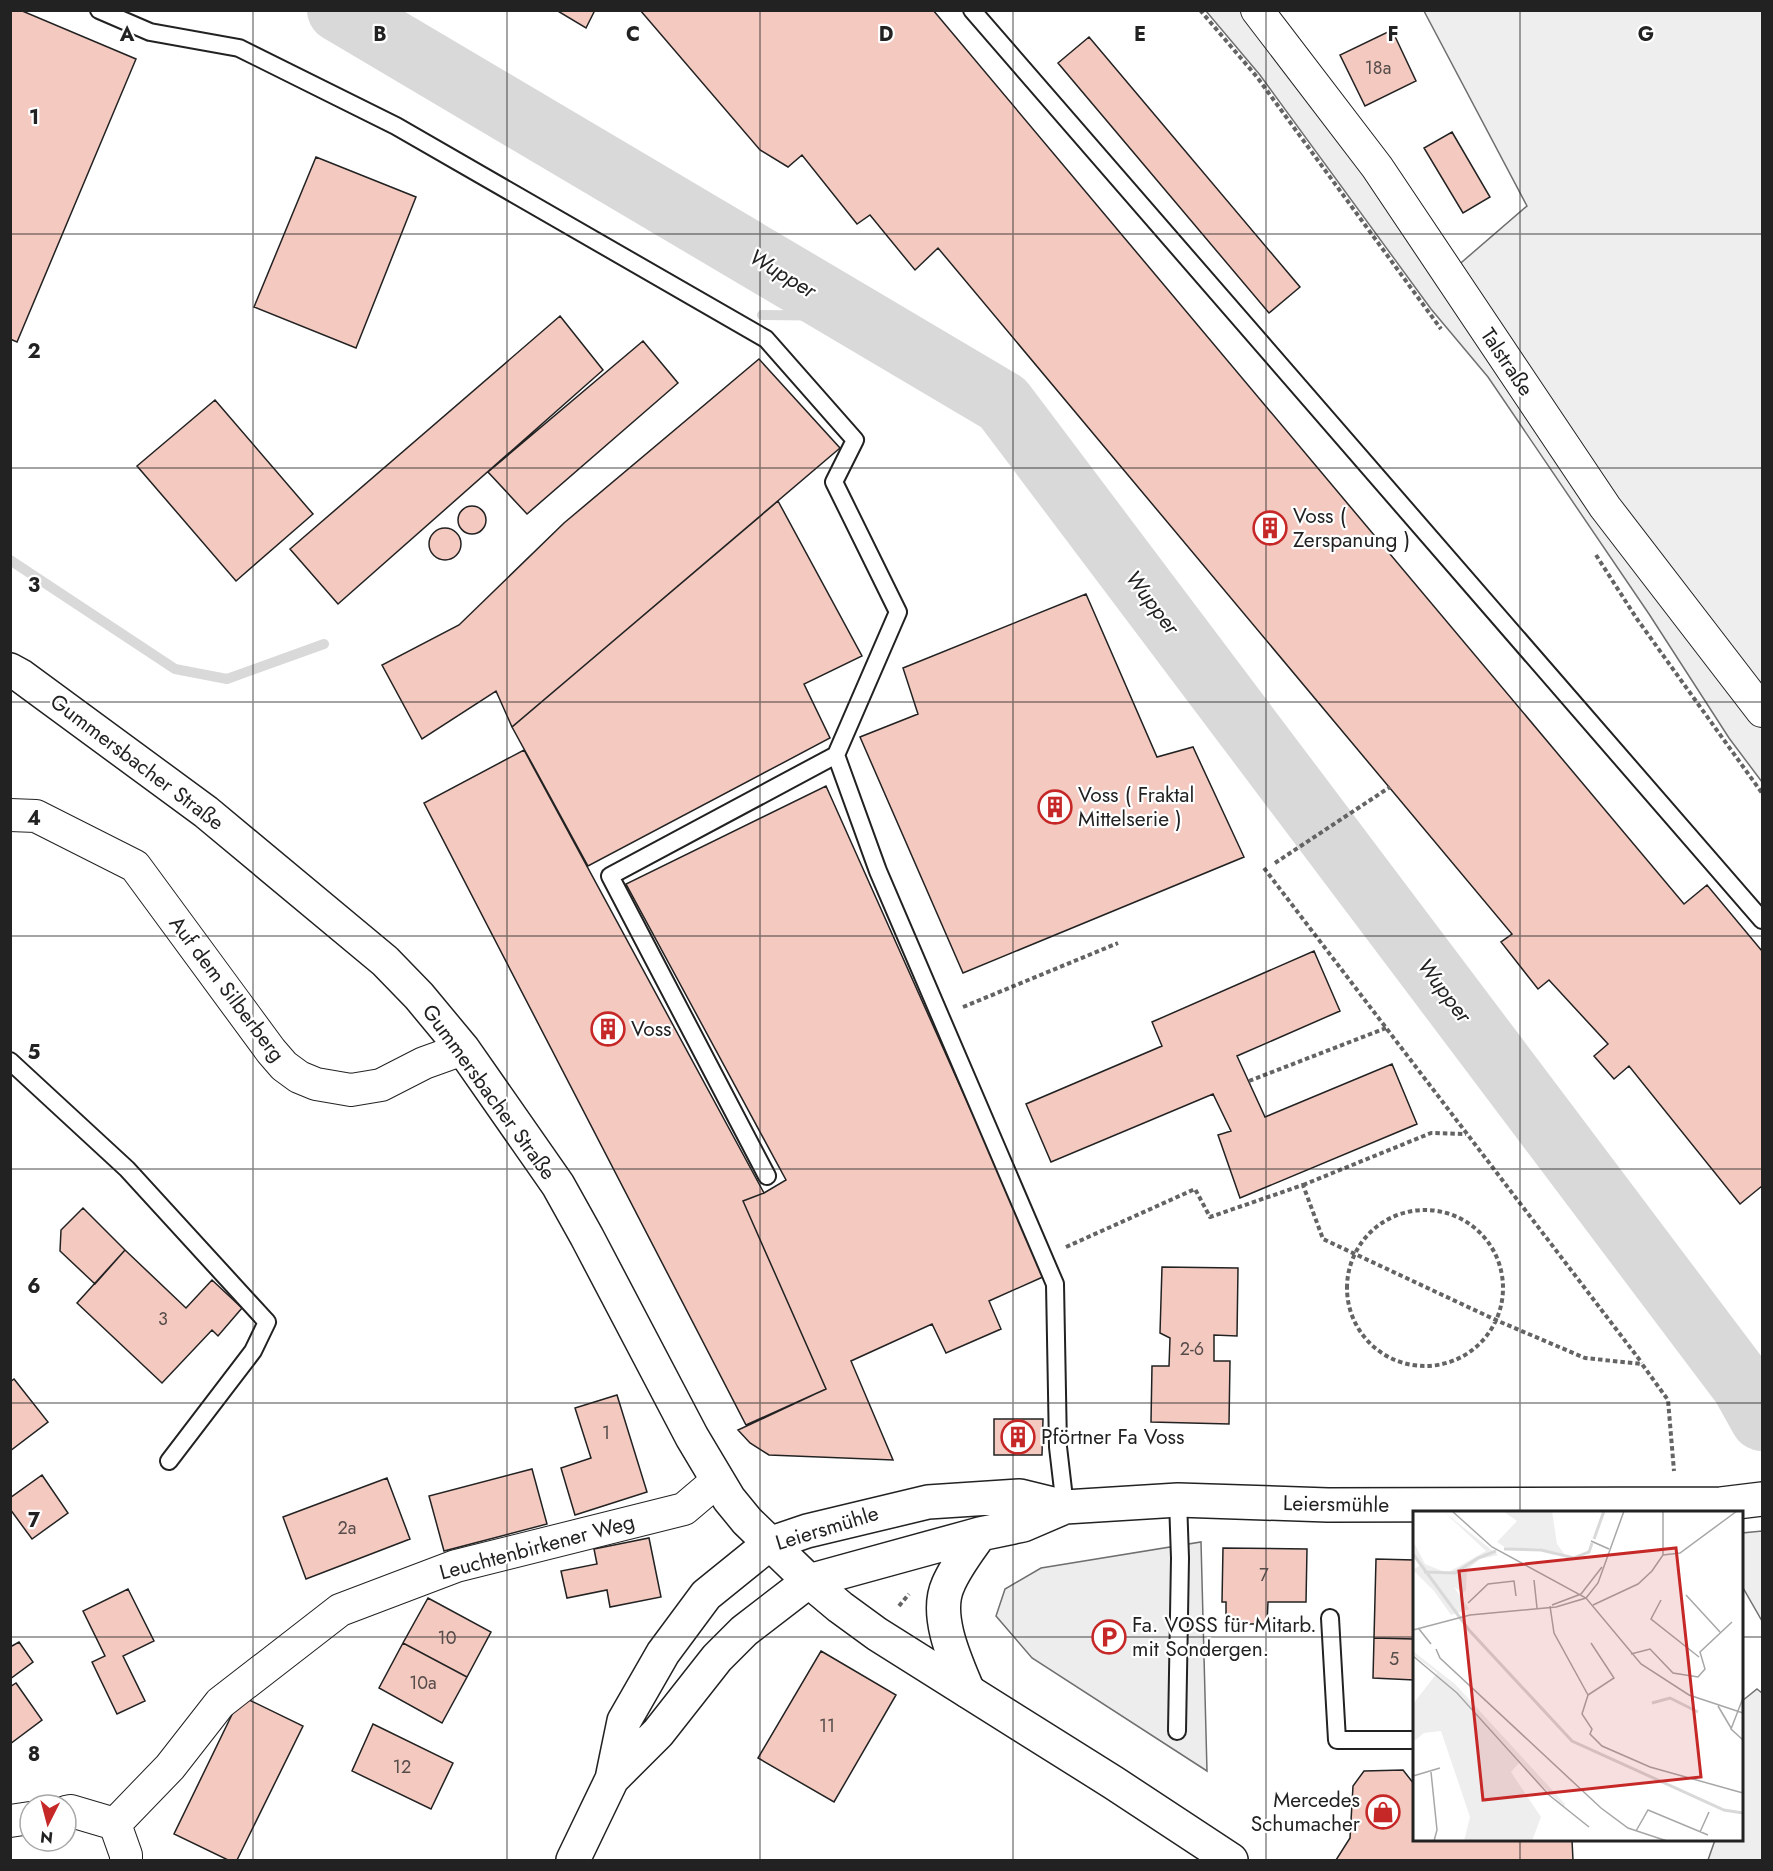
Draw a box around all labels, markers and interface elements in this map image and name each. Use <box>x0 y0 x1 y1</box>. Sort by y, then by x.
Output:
text: A <box>119 20 135 49</box>
text: B <box>373 20 387 49</box>
text: C <box>626 20 640 49</box>
text: D <box>879 20 893 49</box>
text: E <box>1134 20 1146 49</box>
text: F <box>1387 20 1399 49</box>
text: G <box>1638 20 1654 49</box>
house number: 18a <box>1365 55 1391 81</box>
text: 1 <box>29 103 39 132</box>
water label: Wupper <box>743 240 824 306</box>
street label: Talstraße <box>1473 322 1541 402</box>
text: 2 <box>27 337 41 366</box>
place label: Voss ( Zerspanung ) <box>1293 501 1410 555</box>
building icon: Voss ( Zerspanung ) <box>1252 510 1288 546</box>
water label: Wupper <box>1118 563 1189 642</box>
text: 3 <box>28 571 40 600</box>
street label: Gummersbacher Straße <box>44 687 230 837</box>
place label: Voss ( Fraktal Mittelserie ) <box>1078 780 1194 834</box>
building icon: Voss ( Fraktal Mittelserie ) <box>1037 789 1073 825</box>
text: 4 <box>27 804 41 833</box>
street label: Auf dem Silberberg <box>162 910 292 1068</box>
water label: Wupper <box>1410 951 1481 1030</box>
street label: Gummersbacher Straße <box>415 998 563 1186</box>
building icon: Voss <box>590 1011 626 1047</box>
place label: Voss <box>631 1014 672 1044</box>
text: 5 <box>28 1038 41 1067</box>
text: 6 <box>27 1272 41 1301</box>
house number: 3 <box>158 1306 168 1332</box>
house number: 2-6 <box>1180 1336 1204 1362</box>
building icon: Pförtner Fa Voss <box>1000 1419 1036 1455</box>
house number: 1 <box>602 1420 610 1446</box>
place label: Pförtner Fa Voss <box>1041 1422 1184 1452</box>
street label: Leiersmühle <box>1283 1488 1390 1520</box>
street label: Leiersmühle <box>772 1498 882 1558</box>
text: 7 <box>28 1506 41 1535</box>
street label: Leuchtenbirkener Weg <box>436 1507 638 1587</box>
inset map <box>1413 1511 1743 1841</box>
house number: 2a <box>338 1515 356 1541</box>
house number: 7 <box>1259 1562 1269 1588</box>
place label: Fa. VOSS für Mitarb. mit Sondergen. <box>1132 1610 1317 1664</box>
parking icon: Fa. VOSS für Mitarb. mit Sondergen. <box>1091 1619 1127 1655</box>
house number: 10 <box>438 1625 457 1651</box>
house number: 5 <box>1389 1646 1399 1672</box>
house number: 10a <box>409 1670 437 1696</box>
house number: 11 <box>819 1713 835 1739</box>
text: 8 <box>28 1740 40 1769</box>
house number: 12 <box>393 1754 411 1780</box>
place label: Mercedes Schumacher <box>1251 1785 1361 1839</box>
north arrow <box>18 1793 78 1853</box>
shop icon: Mercedes Schumacher <box>1365 1794 1401 1830</box>
text: N <box>39 1825 54 1850</box>

